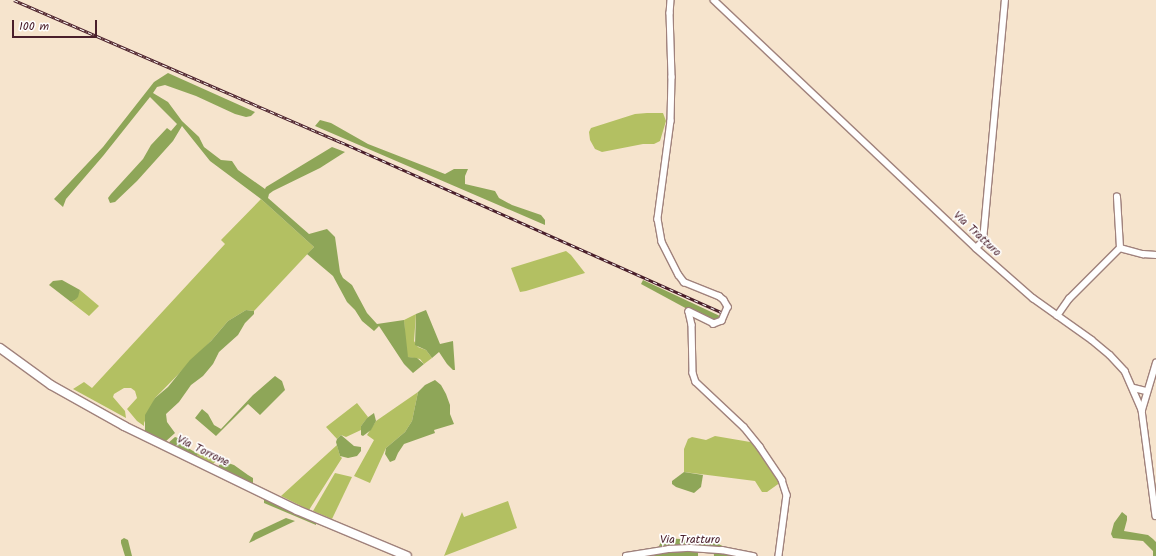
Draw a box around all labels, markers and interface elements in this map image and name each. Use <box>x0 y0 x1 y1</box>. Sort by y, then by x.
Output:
scale bar <box>14 12 99 38</box>
text: 100 m <box>19 17 49 36</box>
street label: Via Tratturo <box>950 208 1004 260</box>
street label: Via Torrone <box>174 432 232 470</box>
street label: Via Tratturo <box>660 533 720 547</box>

